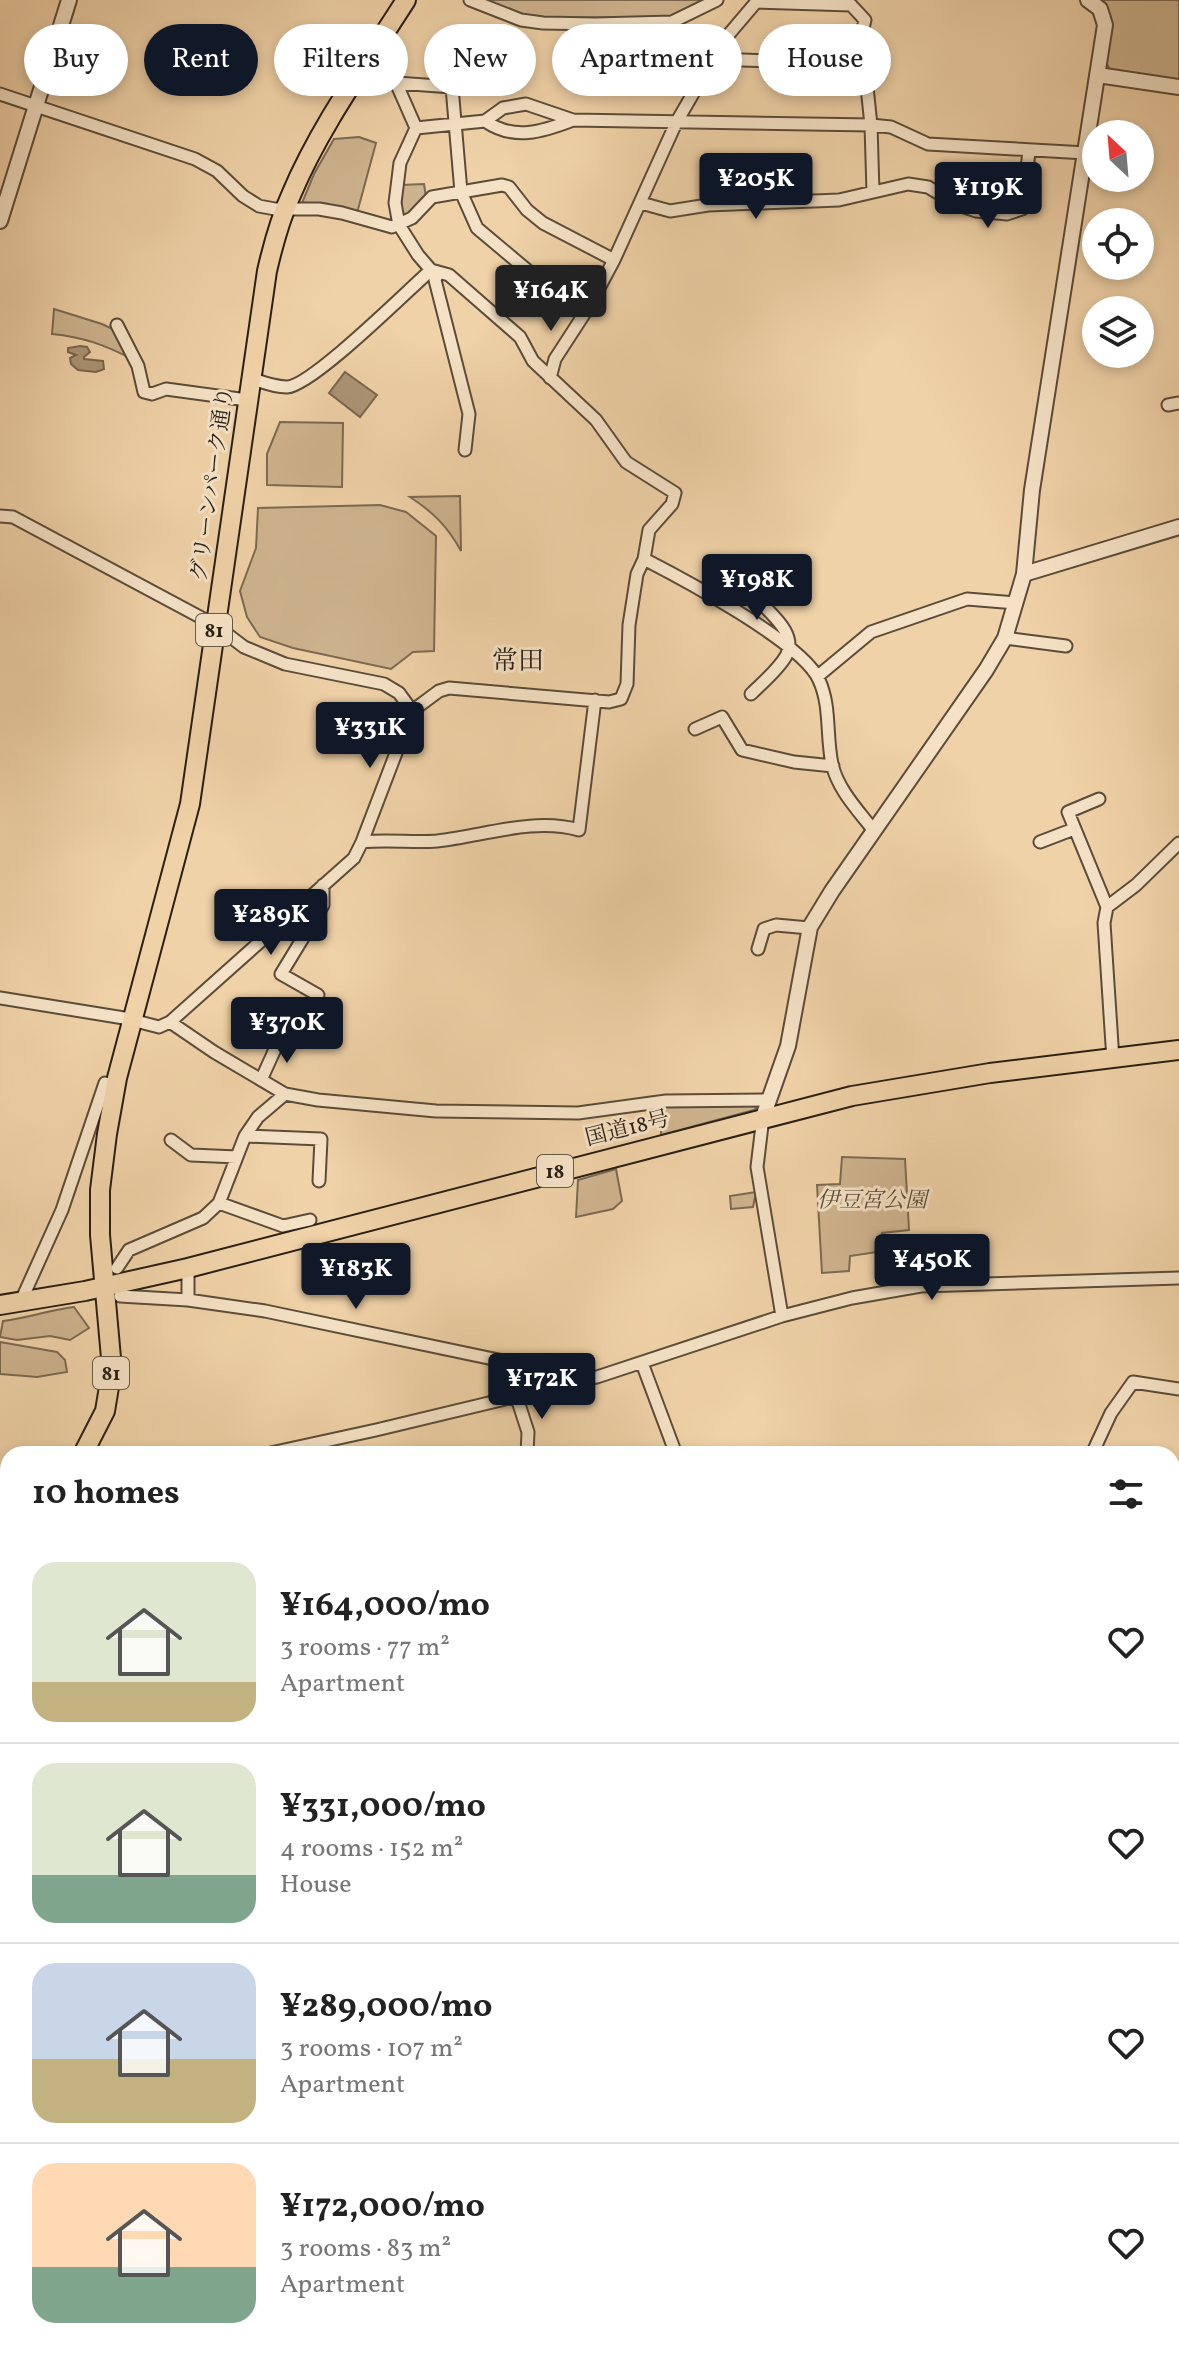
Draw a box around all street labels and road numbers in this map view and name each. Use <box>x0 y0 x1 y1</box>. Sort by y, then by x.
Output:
street label: グリーンパーク通り <box>184 385 242 584</box>
road number: 81 <box>196 614 232 646</box>
street label: 国道18号 <box>582 1104 673 1155</box>
road number: 18 <box>537 1155 573 1187</box>
road number: 81 <box>93 1357 129 1389</box>

